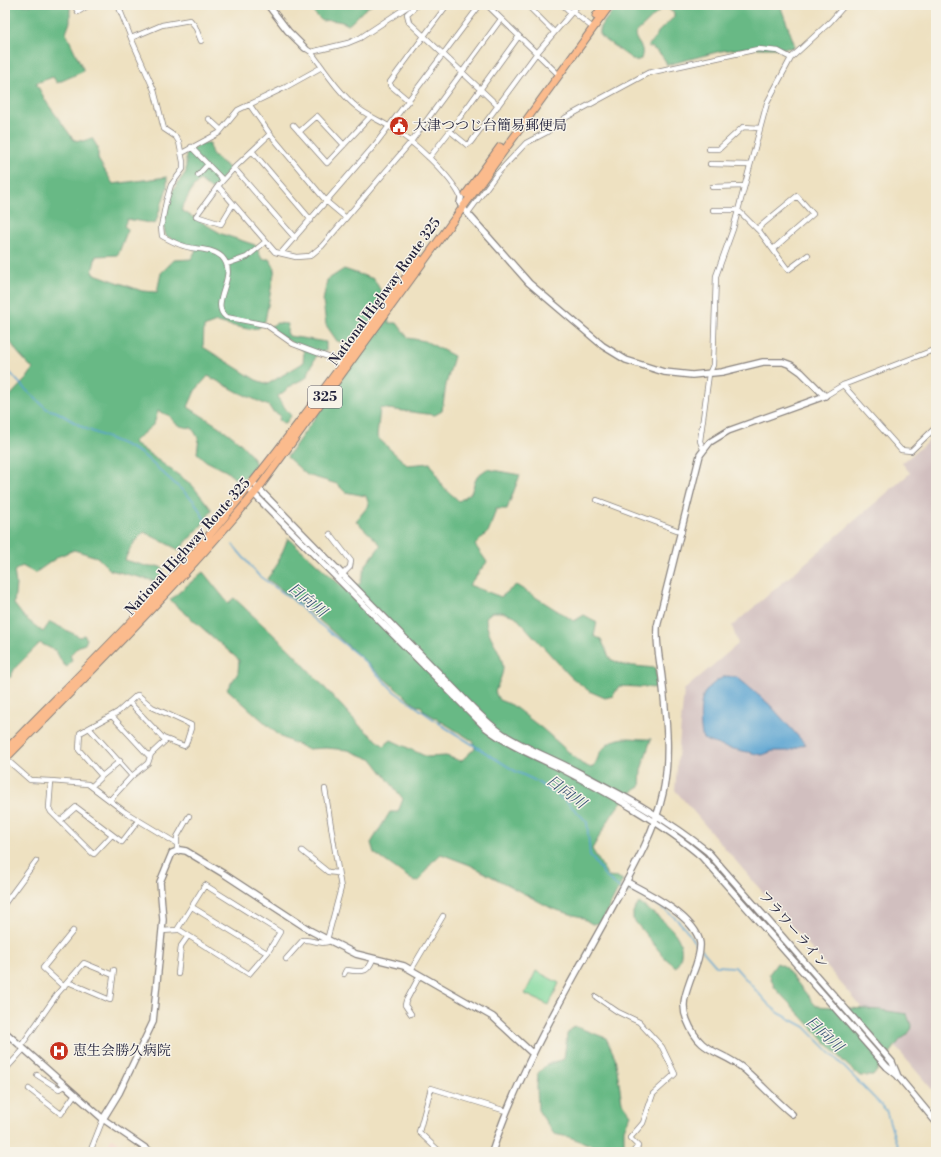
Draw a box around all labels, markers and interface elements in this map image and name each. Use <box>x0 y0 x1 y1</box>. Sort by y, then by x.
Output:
public building icon: 大津つつじ台簡易郵便局 <box>388 115 410 137</box>
place label: 大津つつじ台簡易郵便局 <box>413 117 567 135</box>
street label: National Highway Route 325 <box>325 214 445 370</box>
road number: 325 <box>308 386 342 408</box>
street label: National Highway Route 325 <box>122 474 255 619</box>
water label: 日向川 <box>284 578 332 623</box>
water label: 日向川 <box>542 771 591 814</box>
street label: フラワーライン <box>754 887 832 973</box>
water label: 日向川 <box>801 1012 848 1058</box>
hospital icon: 恵生会勝久病院 <box>48 1040 70 1062</box>
place label: 恵生会勝久病院 <box>73 1042 171 1060</box>

